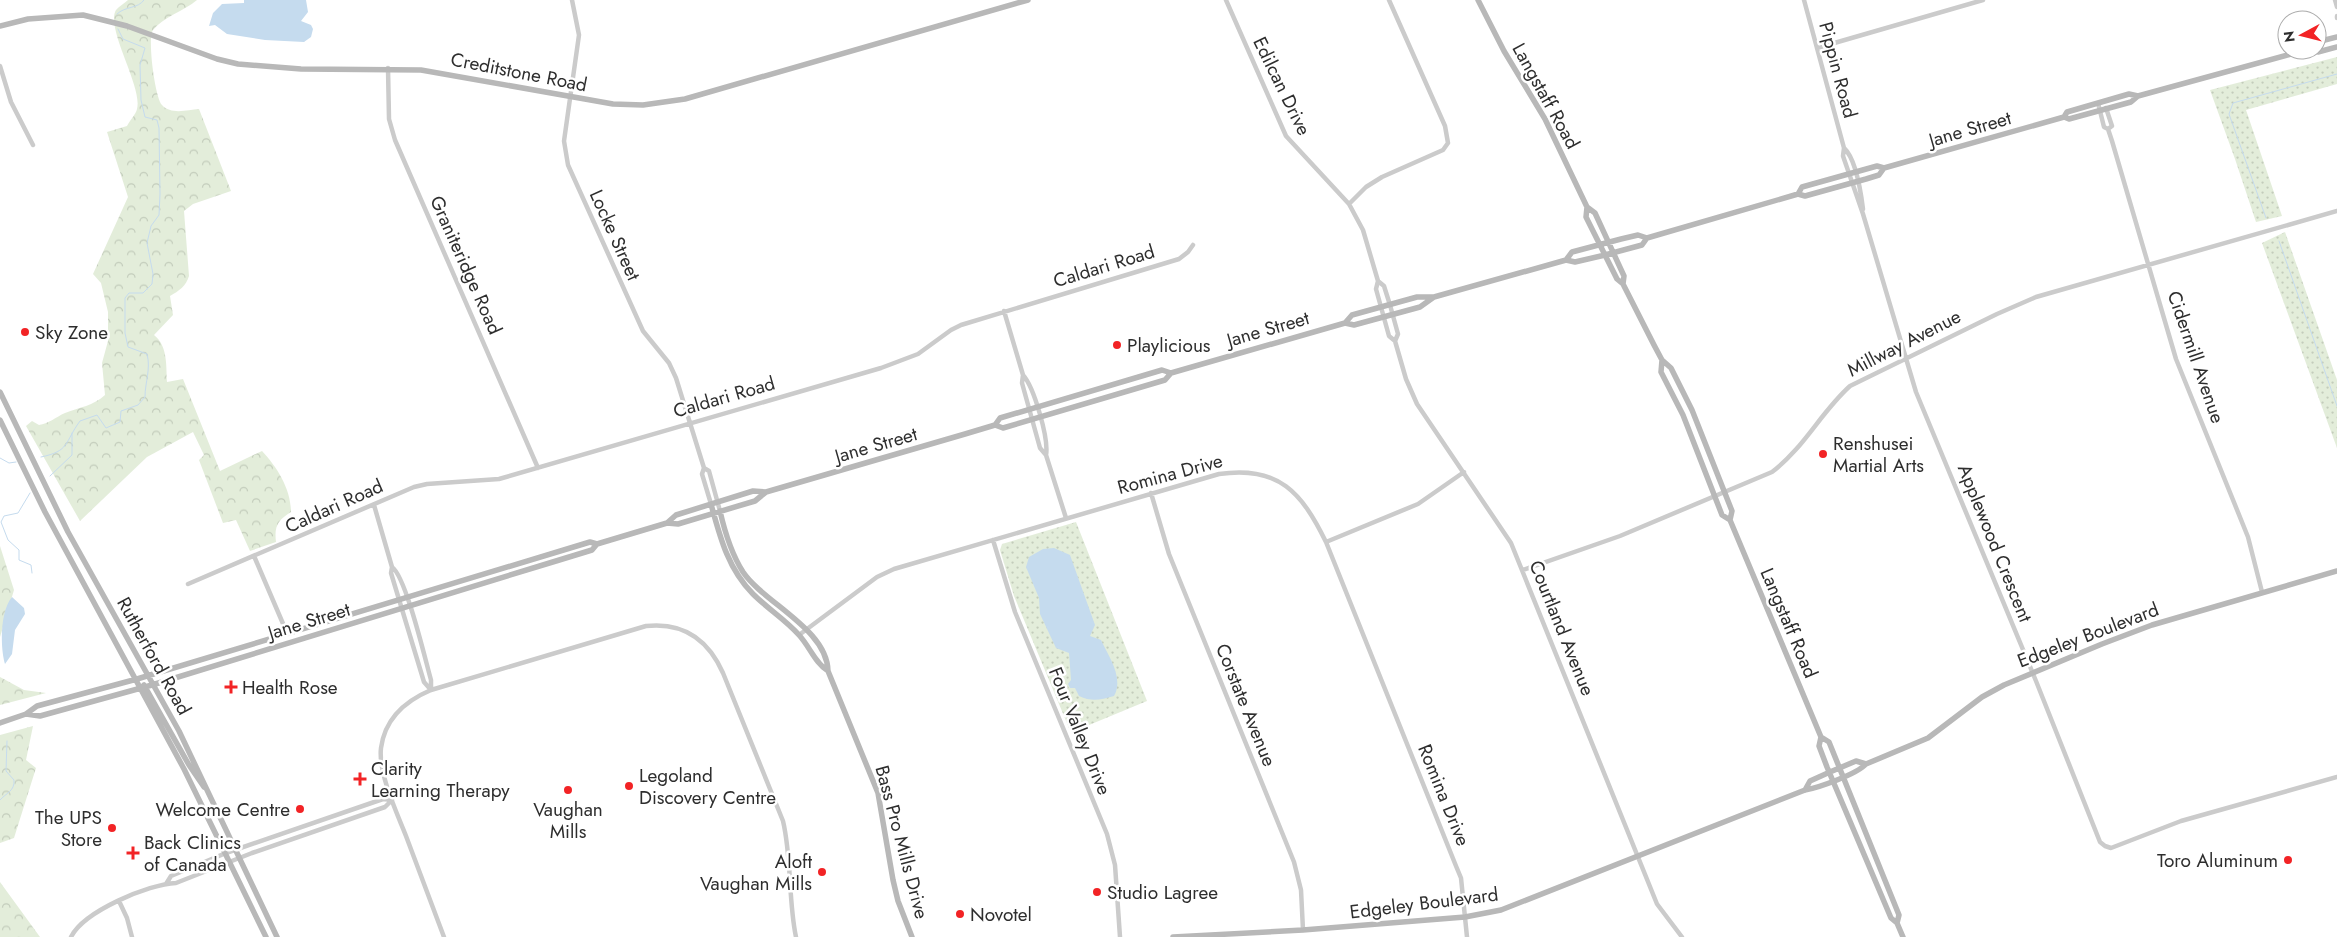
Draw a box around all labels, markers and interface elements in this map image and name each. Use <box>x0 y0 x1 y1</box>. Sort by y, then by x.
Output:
north arrow <box>2277 10 2327 60</box>
street label: Pippin Road <box>1812 19 1864 121</box>
text: N <box>2278 30 2300 43</box>
street label: Edilcan Drive <box>1246 32 1318 140</box>
street label: Langstaff Road <box>1506 38 1586 154</box>
street label: Creditstone Road <box>448 46 590 98</box>
street label: Jane Street <box>1923 104 2015 154</box>
street label: Locke Street <box>583 185 647 285</box>
street label: Graniteridge Road <box>423 191 509 339</box>
street label: Caldari Road <box>1050 238 1158 294</box>
street label: Cidermill Avenue <box>2161 287 2231 427</box>
street label: Millway Avenue <box>1843 303 1966 383</box>
street label: Jane Street <box>1221 304 1313 354</box>
place label: Sky Zone <box>35 319 108 346</box>
marker: Sky Zone <box>19 326 31 338</box>
place label: Playlicious <box>1127 332 1211 359</box>
marker: Playlicious <box>1111 339 1123 351</box>
street label: Caldari Road <box>670 370 778 424</box>
street label: Jane Street <box>829 420 921 470</box>
place label: Renshusei Martial Arts <box>1833 430 1924 479</box>
street label: Romina Drive <box>1114 447 1226 501</box>
marker: Renshusei Martial Arts <box>1817 448 1829 460</box>
street label: Applewood Crescent <box>1951 460 2039 626</box>
street label: Caldari Road <box>281 472 387 540</box>
street label: Courtland Avenue <box>1523 556 1602 700</box>
street label: Langstaff Road <box>1754 564 1824 682</box>
street label: Rutherford Road <box>110 592 198 720</box>
street label: Jane Street <box>262 596 354 647</box>
street label: Edgeley Boulevard <box>2013 596 2163 674</box>
street label: Corstate Avenue <box>1209 639 1283 771</box>
street label: Four Valley Drive <box>1042 663 1118 799</box>
place label: Health Rose <box>242 674 338 701</box>
marker: Health Rose <box>224 680 238 694</box>
street label: Romina Drive <box>1411 740 1477 850</box>
place label: Clarity Learning Therapy <box>371 755 510 804</box>
place label: Legoland Discovery Centre <box>639 762 776 811</box>
street label: Bass Pro Mills Drive <box>869 762 936 922</box>
marker: Clarity Learning Therapy <box>353 772 367 786</box>
marker: Legoland Discovery Centre <box>623 780 635 792</box>
marker: Vaughan Mills <box>562 784 574 796</box>
place label: Welcome Centre <box>155 796 290 823</box>
place label: Vaughan Mills <box>533 796 603 845</box>
marker: Welcome Centre <box>294 803 306 815</box>
place label: The UPS Store <box>35 804 102 853</box>
marker: The UPS Store <box>106 822 118 834</box>
place label: Back Clinics of Canada <box>144 829 241 878</box>
marker: Back Clinics of Canada <box>126 846 140 860</box>
place label: Toro Aluminum <box>2157 847 2278 874</box>
place label: Aloft Vaughan Mills <box>700 848 812 897</box>
marker: Toro Aluminum <box>2282 854 2294 866</box>
marker: Aloft Vaughan Mills <box>816 866 828 878</box>
place label: Studio Lagree <box>1107 879 1218 906</box>
street label: Edgeley Boulevard <box>1348 880 1500 926</box>
marker: Studio Lagree <box>1091 886 1103 898</box>
place label: Novotel <box>970 901 1032 928</box>
marker: Novotel <box>954 908 966 920</box>

